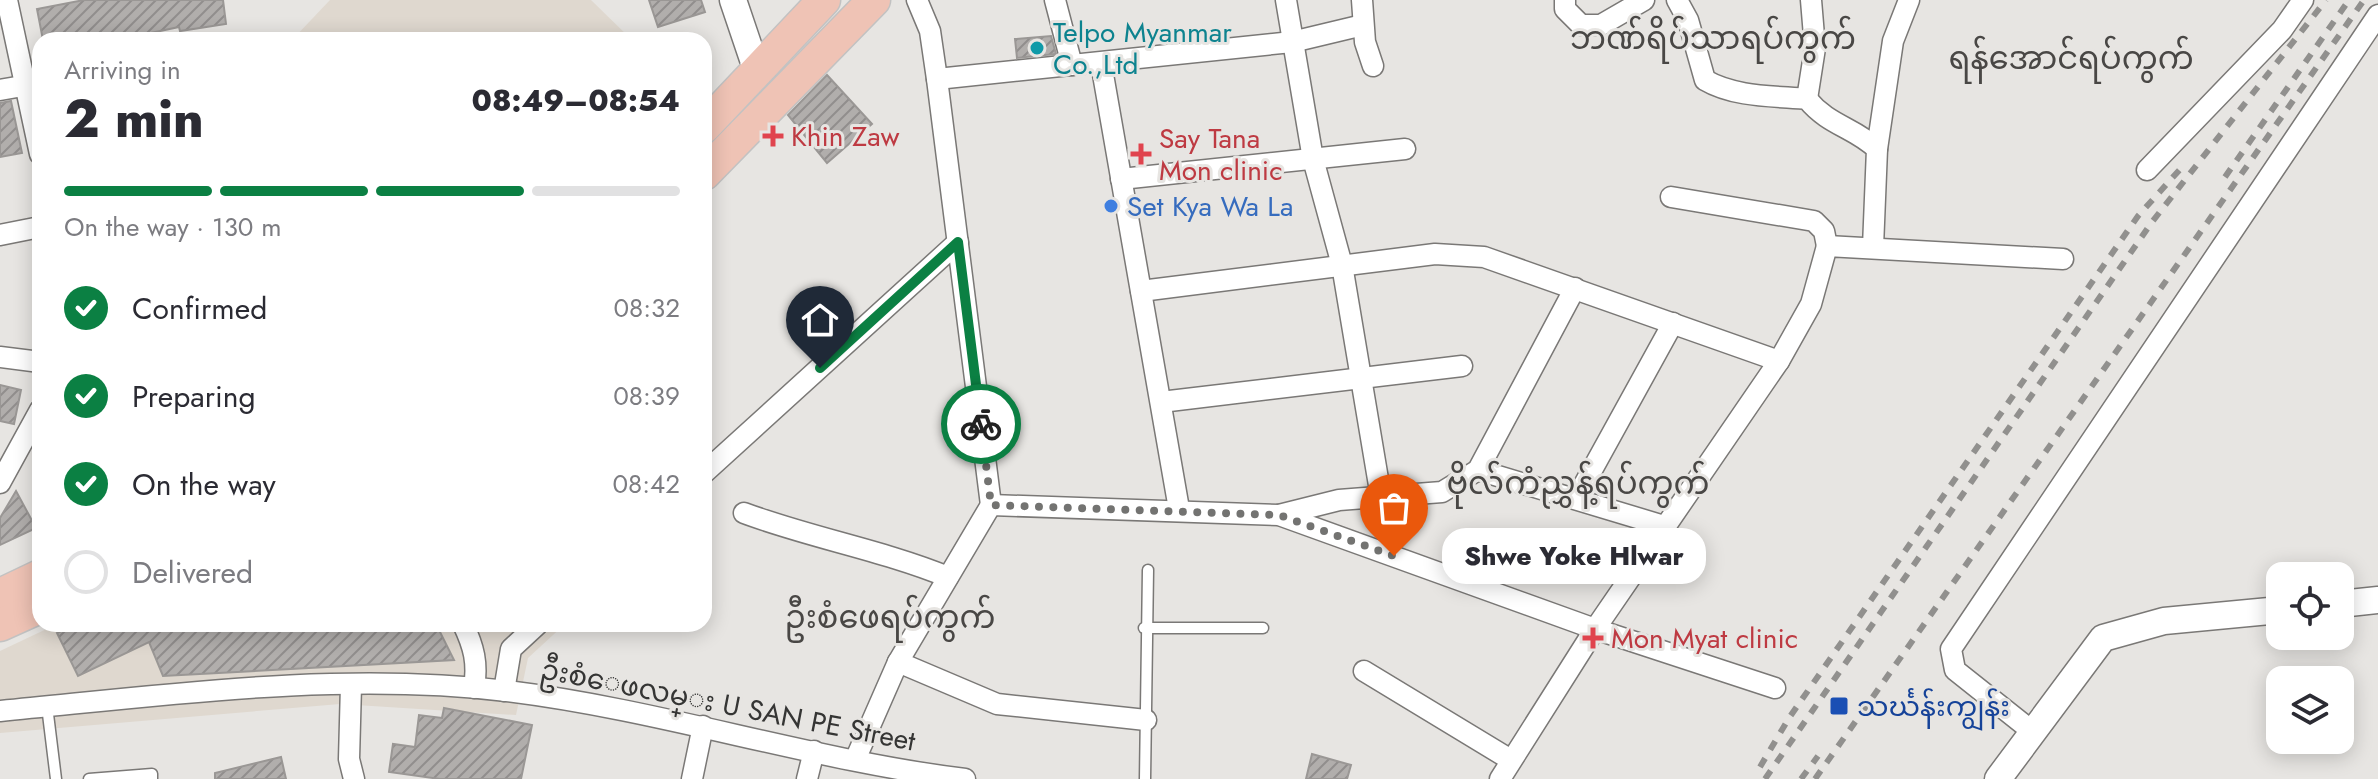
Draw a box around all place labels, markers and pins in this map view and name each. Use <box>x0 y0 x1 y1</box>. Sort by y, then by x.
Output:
place label: Telpo Myanmar Co.,Ltd <box>1053 12 1232 85</box>
marker: Telpo Myanmar Co.,Ltd <box>1028 39 1046 57</box>
place label: Khin Zaw <box>791 116 900 157</box>
place label: Say Tana Mon clinic <box>1159 118 1283 191</box>
marker: Khin Zaw <box>762 125 784 147</box>
marker: Say Tana Mon clinic <box>1130 143 1152 165</box>
place label: Set Kya Wa La <box>1127 186 1293 227</box>
marker: Set Kya Wa La <box>1102 197 1120 215</box>
pin <box>786 286 854 368</box>
pin <box>1360 474 1428 556</box>
callout: Shwe Yoke Hlwar <box>1442 528 1706 584</box>
place label: Mon Myat clinic <box>1611 618 1798 659</box>
marker: Mon Myat clinic <box>1582 627 1604 649</box>
place label: သင်္ဃန်းကျွန်း <box>1857 686 2010 731</box>
marker: သင်္ဃန်းကျွန်း <box>1828 695 1850 717</box>

